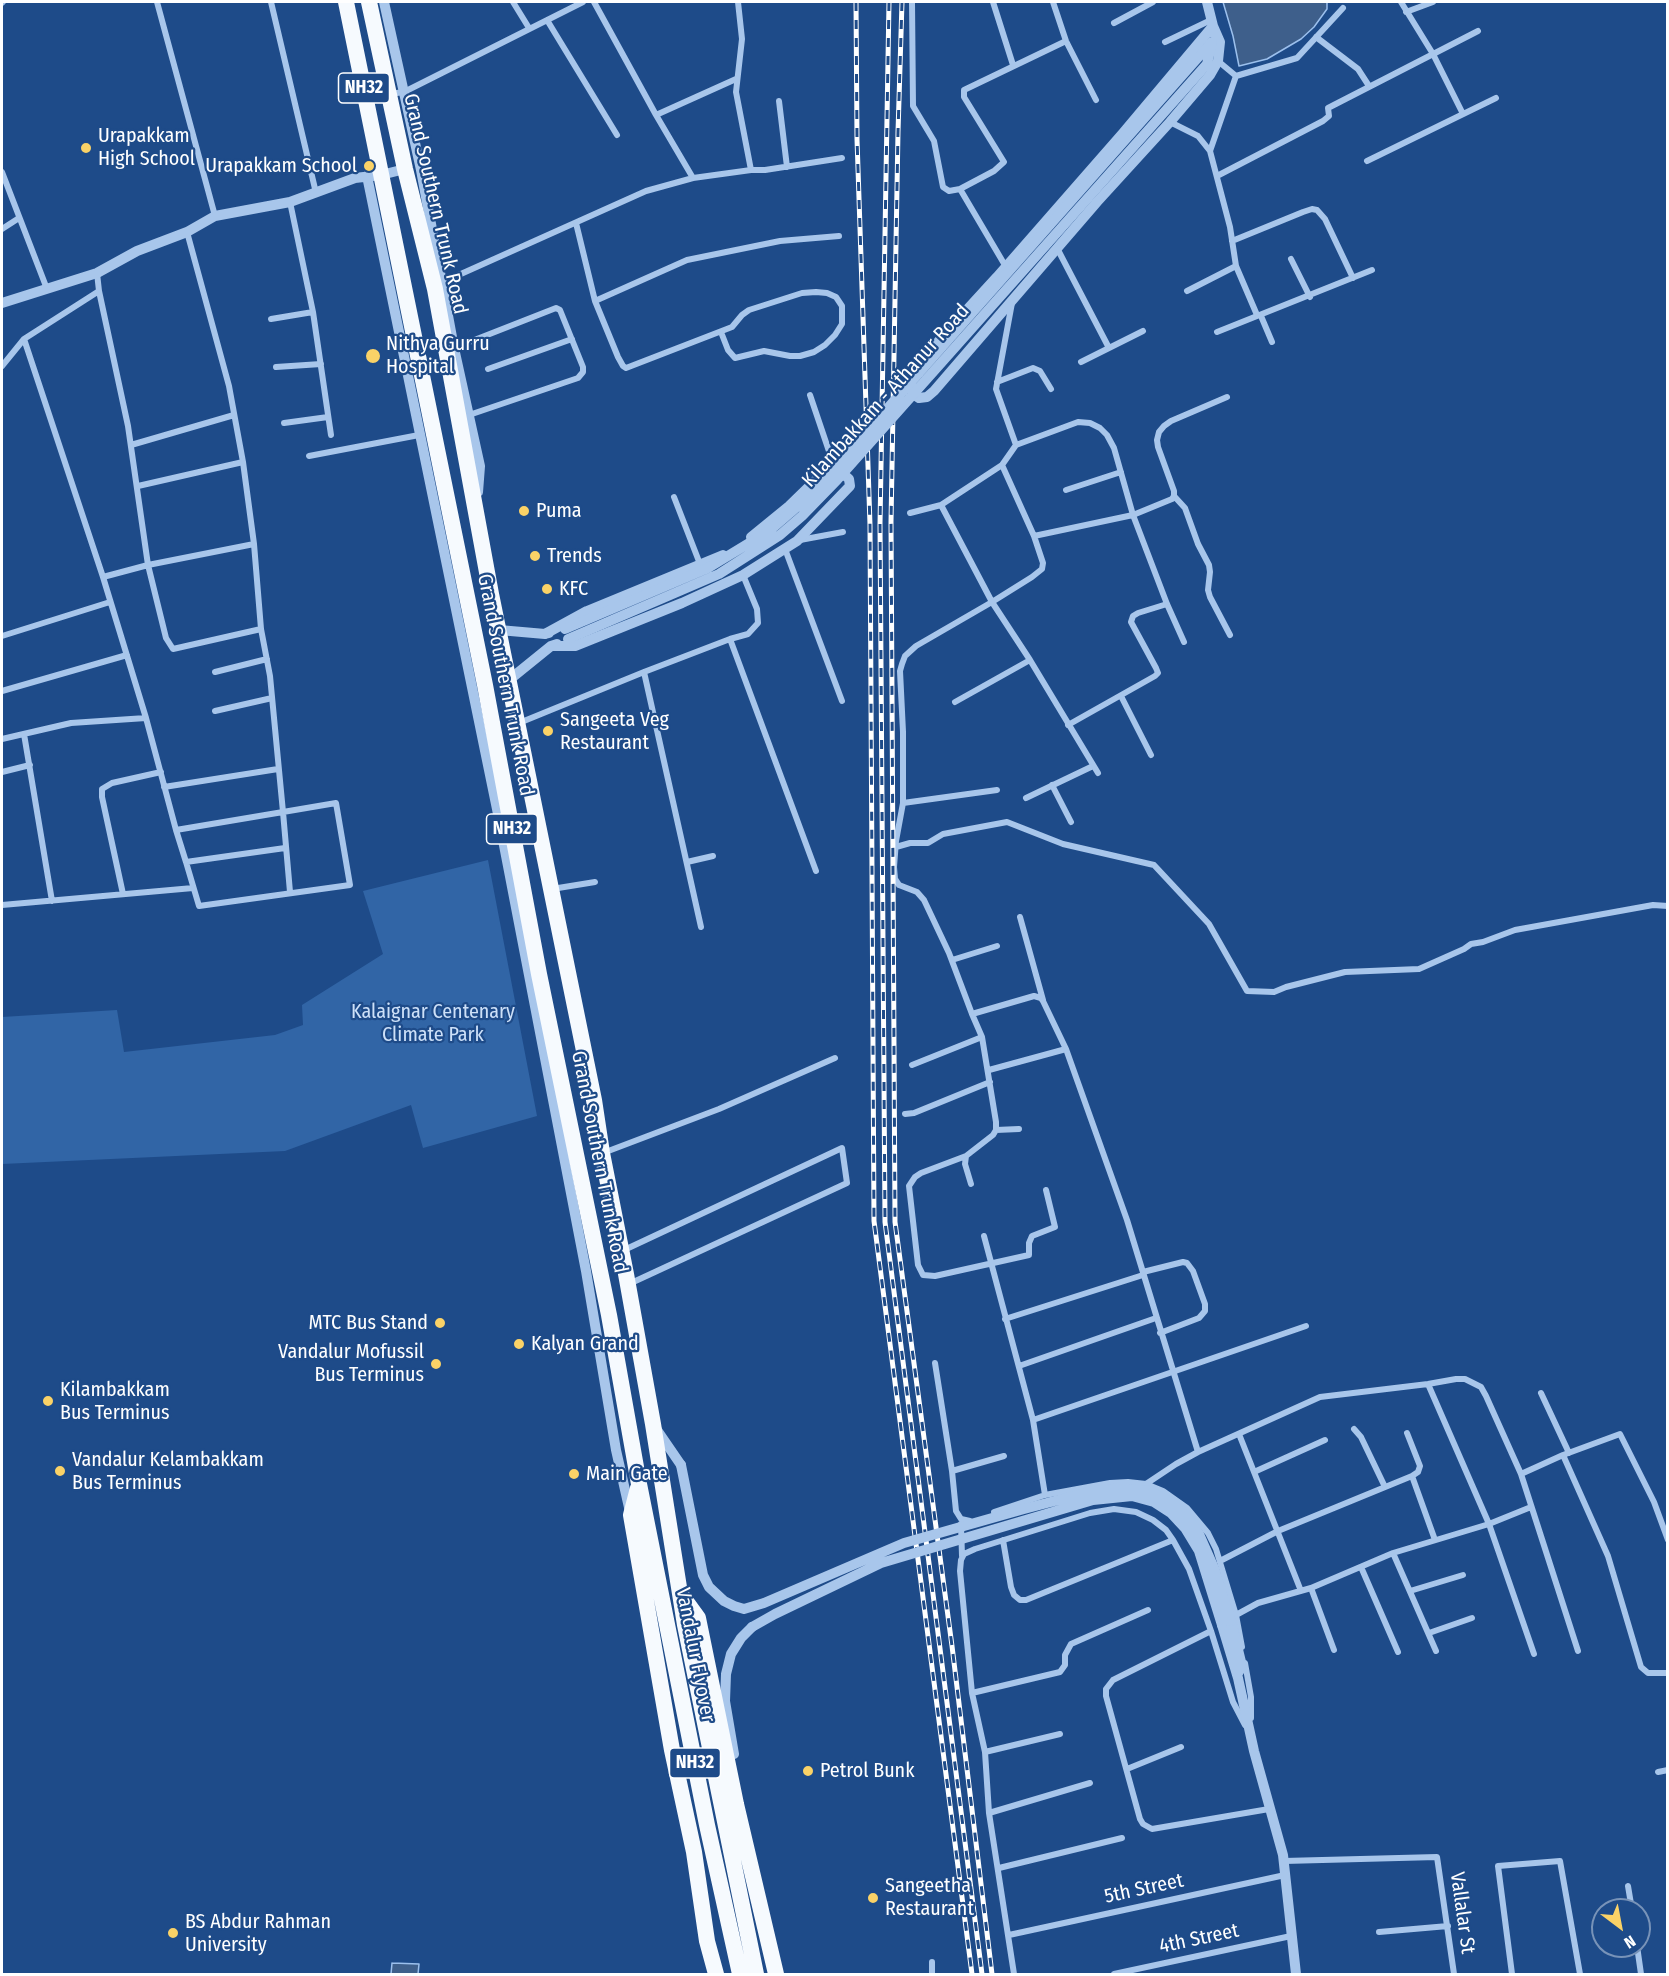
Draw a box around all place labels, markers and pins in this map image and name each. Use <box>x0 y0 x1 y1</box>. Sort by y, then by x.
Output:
place label: Urapakkam High School <box>98 124 195 171</box>
marker: Urapakkam High School <box>79 141 93 155</box>
place label: Urapakkam School <box>205 154 357 178</box>
marker: Urapakkam School <box>362 159 376 173</box>
place label: Nithya Gurru Hospital <box>386 332 490 379</box>
marker: Nithya Gurru Hospital <box>364 347 382 365</box>
place label: Puma <box>536 499 582 523</box>
marker: Puma <box>517 504 531 518</box>
place label: Trends <box>547 544 602 568</box>
marker: Trends <box>528 549 542 563</box>
place label: KFC <box>559 577 588 601</box>
marker: KFC <box>540 582 554 596</box>
place label: Sangeeta Veg Restaurant <box>560 708 669 755</box>
marker: Sangeeta Veg Restaurant <box>541 724 555 738</box>
place label: MTC Bus Stand <box>309 1311 428 1335</box>
marker: MTC Bus Stand <box>433 1316 447 1330</box>
place label: Kalyan Grand <box>531 1332 639 1356</box>
marker: Kalyan Grand <box>512 1337 526 1351</box>
place label: Vandalur Mofussil Bus Terminus <box>278 1340 424 1387</box>
marker: Vandalur Mofussil Bus Terminus <box>429 1357 443 1371</box>
place label: Kilambakkam Bus Terminus <box>60 1378 170 1425</box>
marker: Kilambakkam Bus Terminus <box>41 1394 55 1408</box>
place label: Vandalur Kelambakkam Bus Terminus <box>72 1448 264 1495</box>
place label: Main Gate <box>586 1462 668 1486</box>
marker: Vandalur Kelambakkam Bus Terminus <box>53 1464 67 1478</box>
marker: Main Gate <box>567 1467 581 1481</box>
place label: Petrol Bunk <box>820 1759 914 1783</box>
marker: Petrol Bunk <box>801 1764 815 1778</box>
place label: Sangeetha Restaurant <box>885 1874 974 1921</box>
marker: Sangeetha Restaurant <box>866 1891 880 1905</box>
place label: BS Abdur Rahman University <box>185 1910 331 1957</box>
marker: BS Abdur Rahman University <box>166 1926 180 1940</box>

